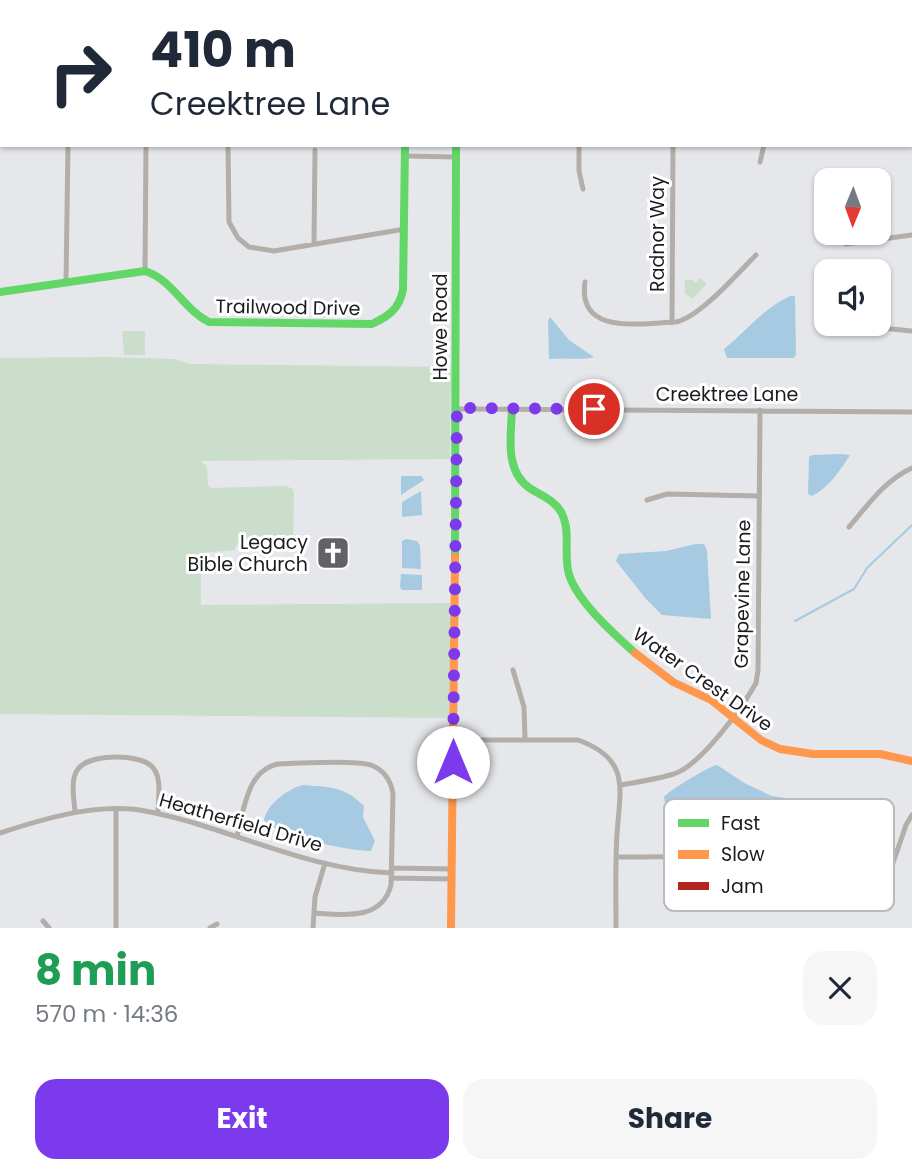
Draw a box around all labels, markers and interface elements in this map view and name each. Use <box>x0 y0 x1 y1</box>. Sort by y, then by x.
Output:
text: 410 m <box>150 16 296 84</box>
icon: right <box>35 28 126 119</box>
text: Creektree Lane <box>150 81 390 126</box>
north arrow <box>814 168 891 245</box>
map controls <box>814 168 891 336</box>
street label: Radnor Way <box>644 176 671 292</box>
button: sound <box>814 259 891 336</box>
street label: Howe Road <box>427 273 454 381</box>
street label: Trailwood Drive <box>215 293 361 322</box>
pin <box>564 379 624 439</box>
street label: Creektree Lane <box>656 381 798 408</box>
icon: arrive <box>575 390 613 428</box>
street label: Grapevine Lane <box>728 519 757 669</box>
place label: Legacy Bible Church <box>188 529 308 578</box>
church icon: Legacy Bible Church <box>314 534 352 572</box>
street label: Water Crest Drive <box>627 621 778 738</box>
position arrow <box>416 725 490 799</box>
street label: Heatherfield Drive <box>156 786 326 859</box>
legend <box>664 799 894 911</box>
text: Fast <box>721 810 760 837</box>
text: Slow <box>721 841 765 868</box>
text: Jam <box>721 873 763 900</box>
text: 8 min <box>35 941 156 1000</box>
button: close <box>803 951 877 1025</box>
text: 570 m · 14:36 <box>35 998 178 1030</box>
button: Exit <box>35 1079 449 1159</box>
button: Share <box>463 1079 877 1159</box>

